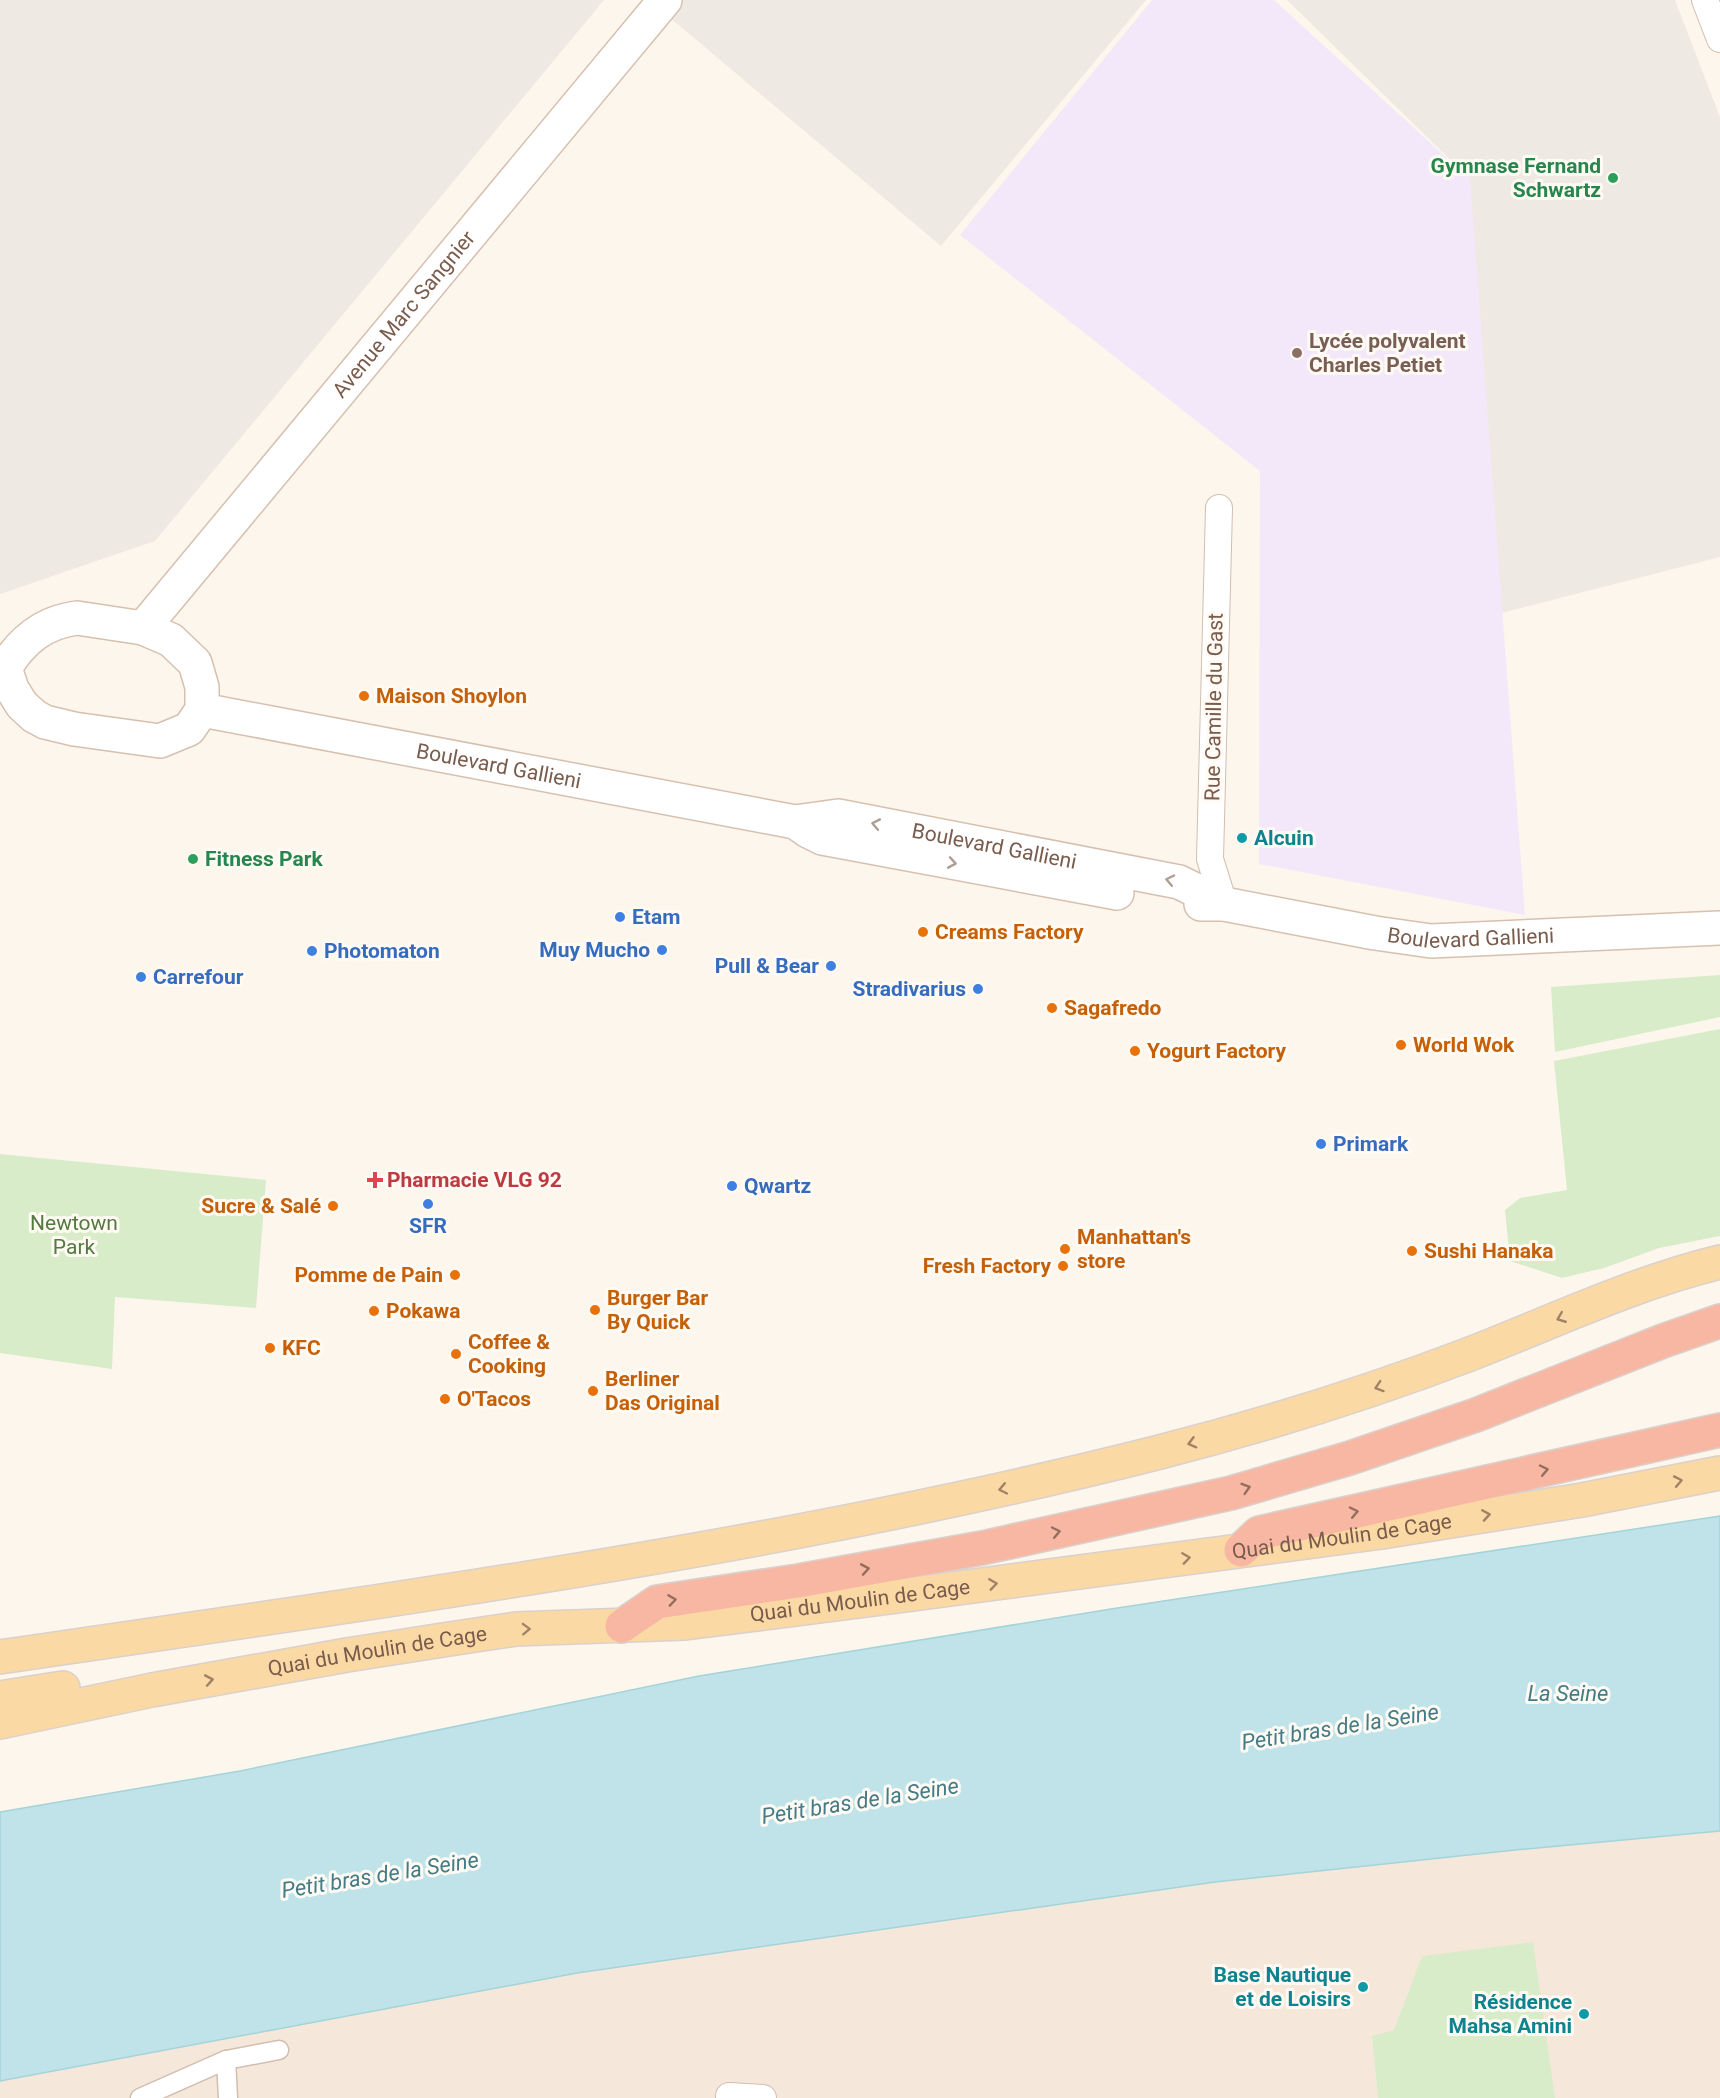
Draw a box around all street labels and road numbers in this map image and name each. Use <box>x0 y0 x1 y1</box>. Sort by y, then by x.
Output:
street label: Avenue Marc Sangnier <box>328 226 480 402</box>
street label: Rue Camille du Gast <box>1200 613 1228 801</box>
street label: Boulevard Gallieni <box>414 739 583 793</box>
street label: Boulevard Gallieni <box>910 819 1079 874</box>
street label: Boulevard Gallieni <box>1386 923 1555 953</box>
street label: Quai du Moulin de Cage <box>1230 1509 1453 1564</box>
street label: Quai du Moulin de Cage <box>749 1575 972 1627</box>
street label: Quai du Moulin de Cage <box>266 1622 489 1681</box>

